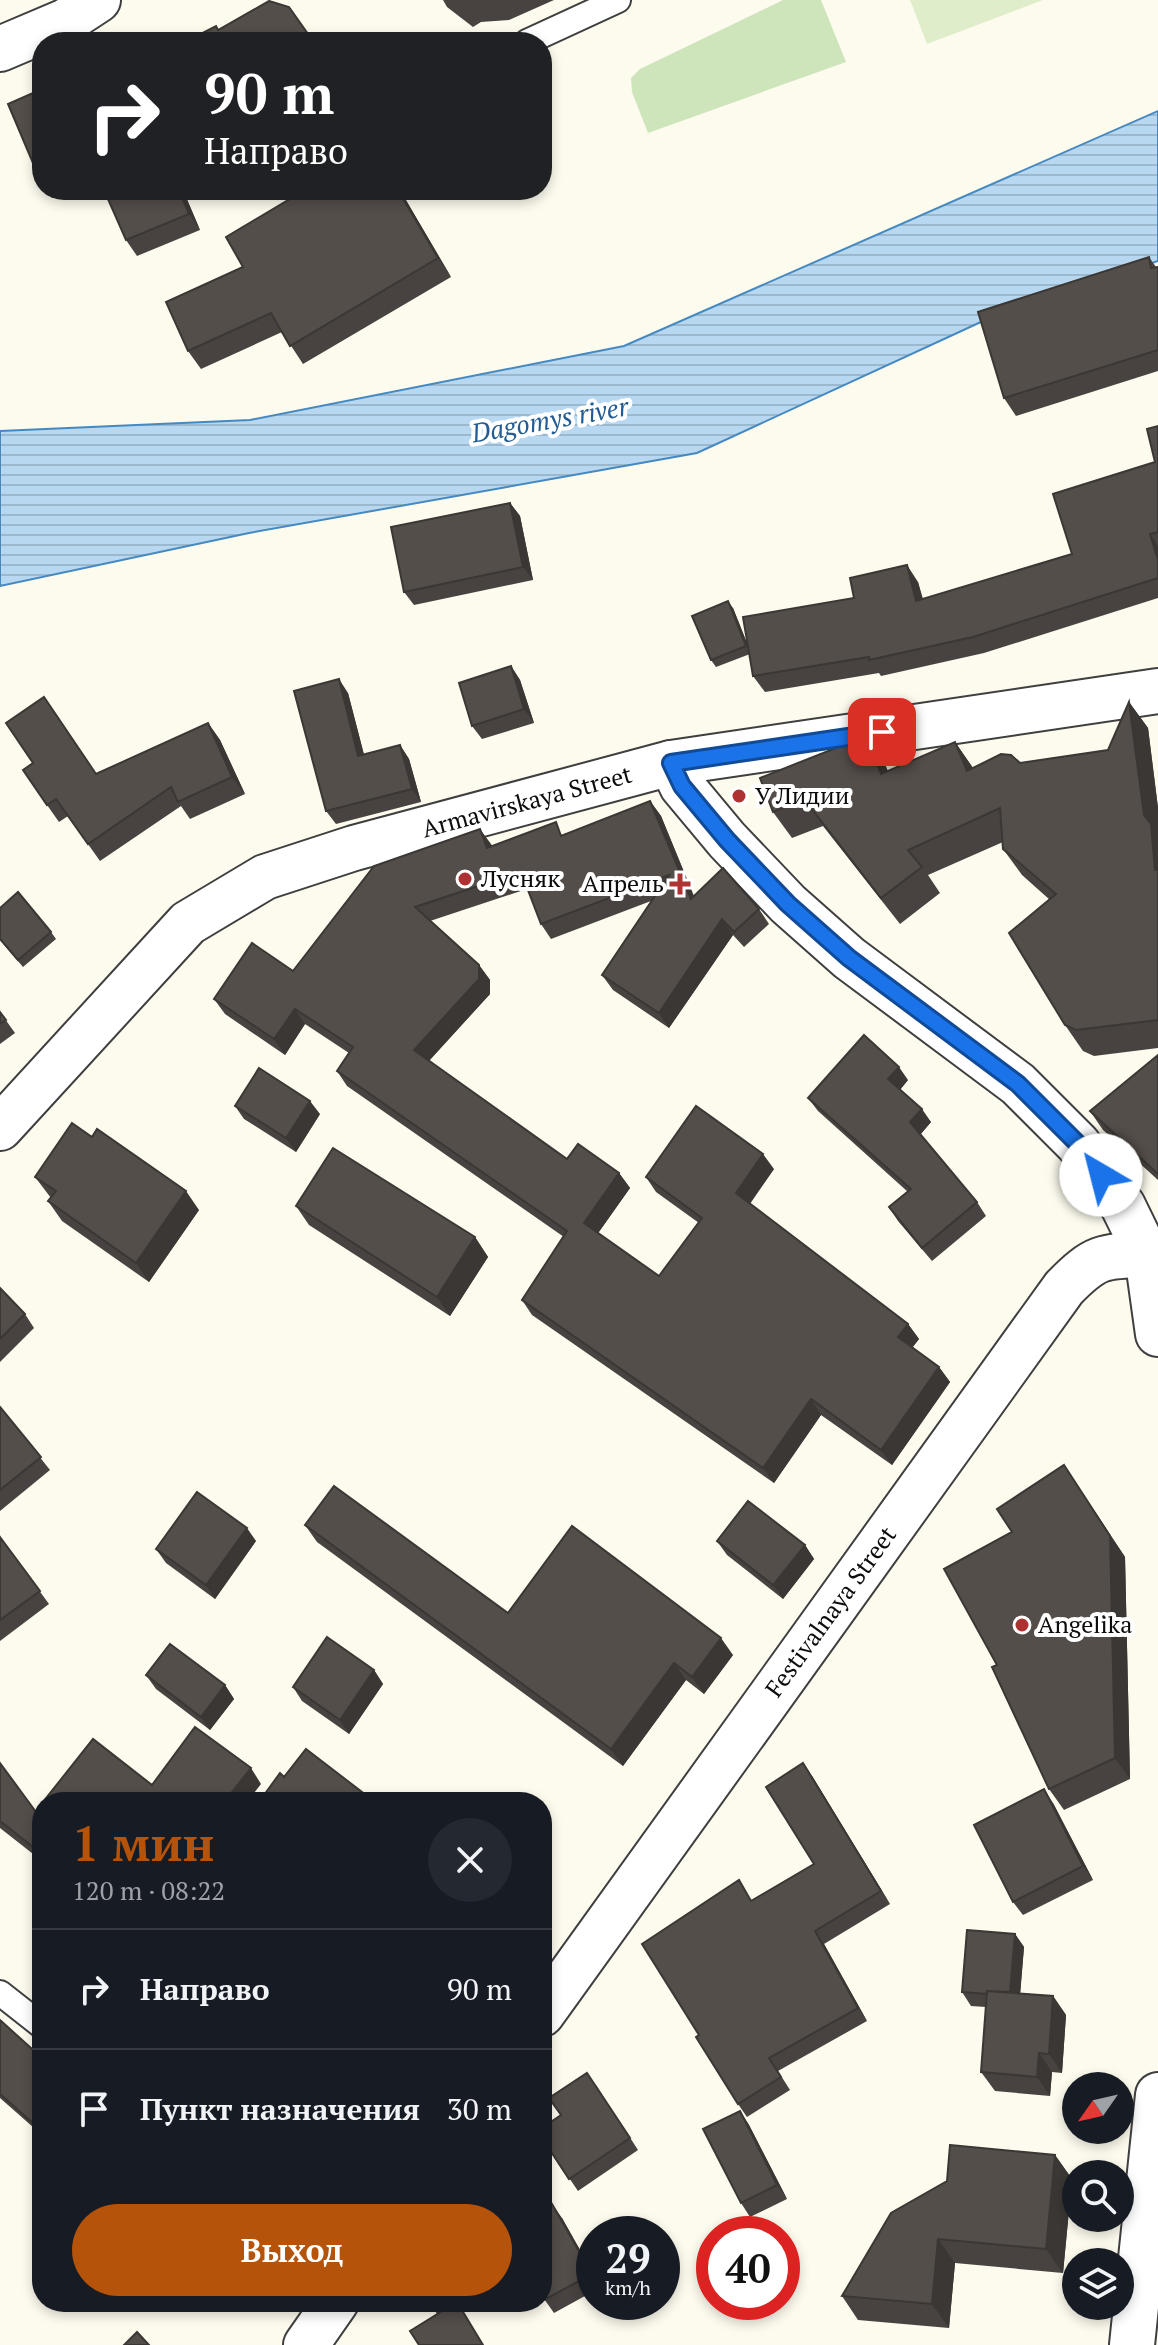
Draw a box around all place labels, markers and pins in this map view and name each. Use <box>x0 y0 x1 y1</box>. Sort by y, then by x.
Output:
pin <box>848 698 916 766</box>
place label: У Лидии <box>755 779 849 811</box>
marker: У Лидии <box>730 787 748 805</box>
place label: Лусняк <box>480 862 560 894</box>
place label: Апрель <box>582 867 664 899</box>
marker: Лусняк <box>456 870 474 888</box>
marker: Апрель <box>671 875 689 893</box>
place label: Angelika <box>1038 1608 1132 1640</box>
marker: Angelika <box>1013 1616 1031 1634</box>

